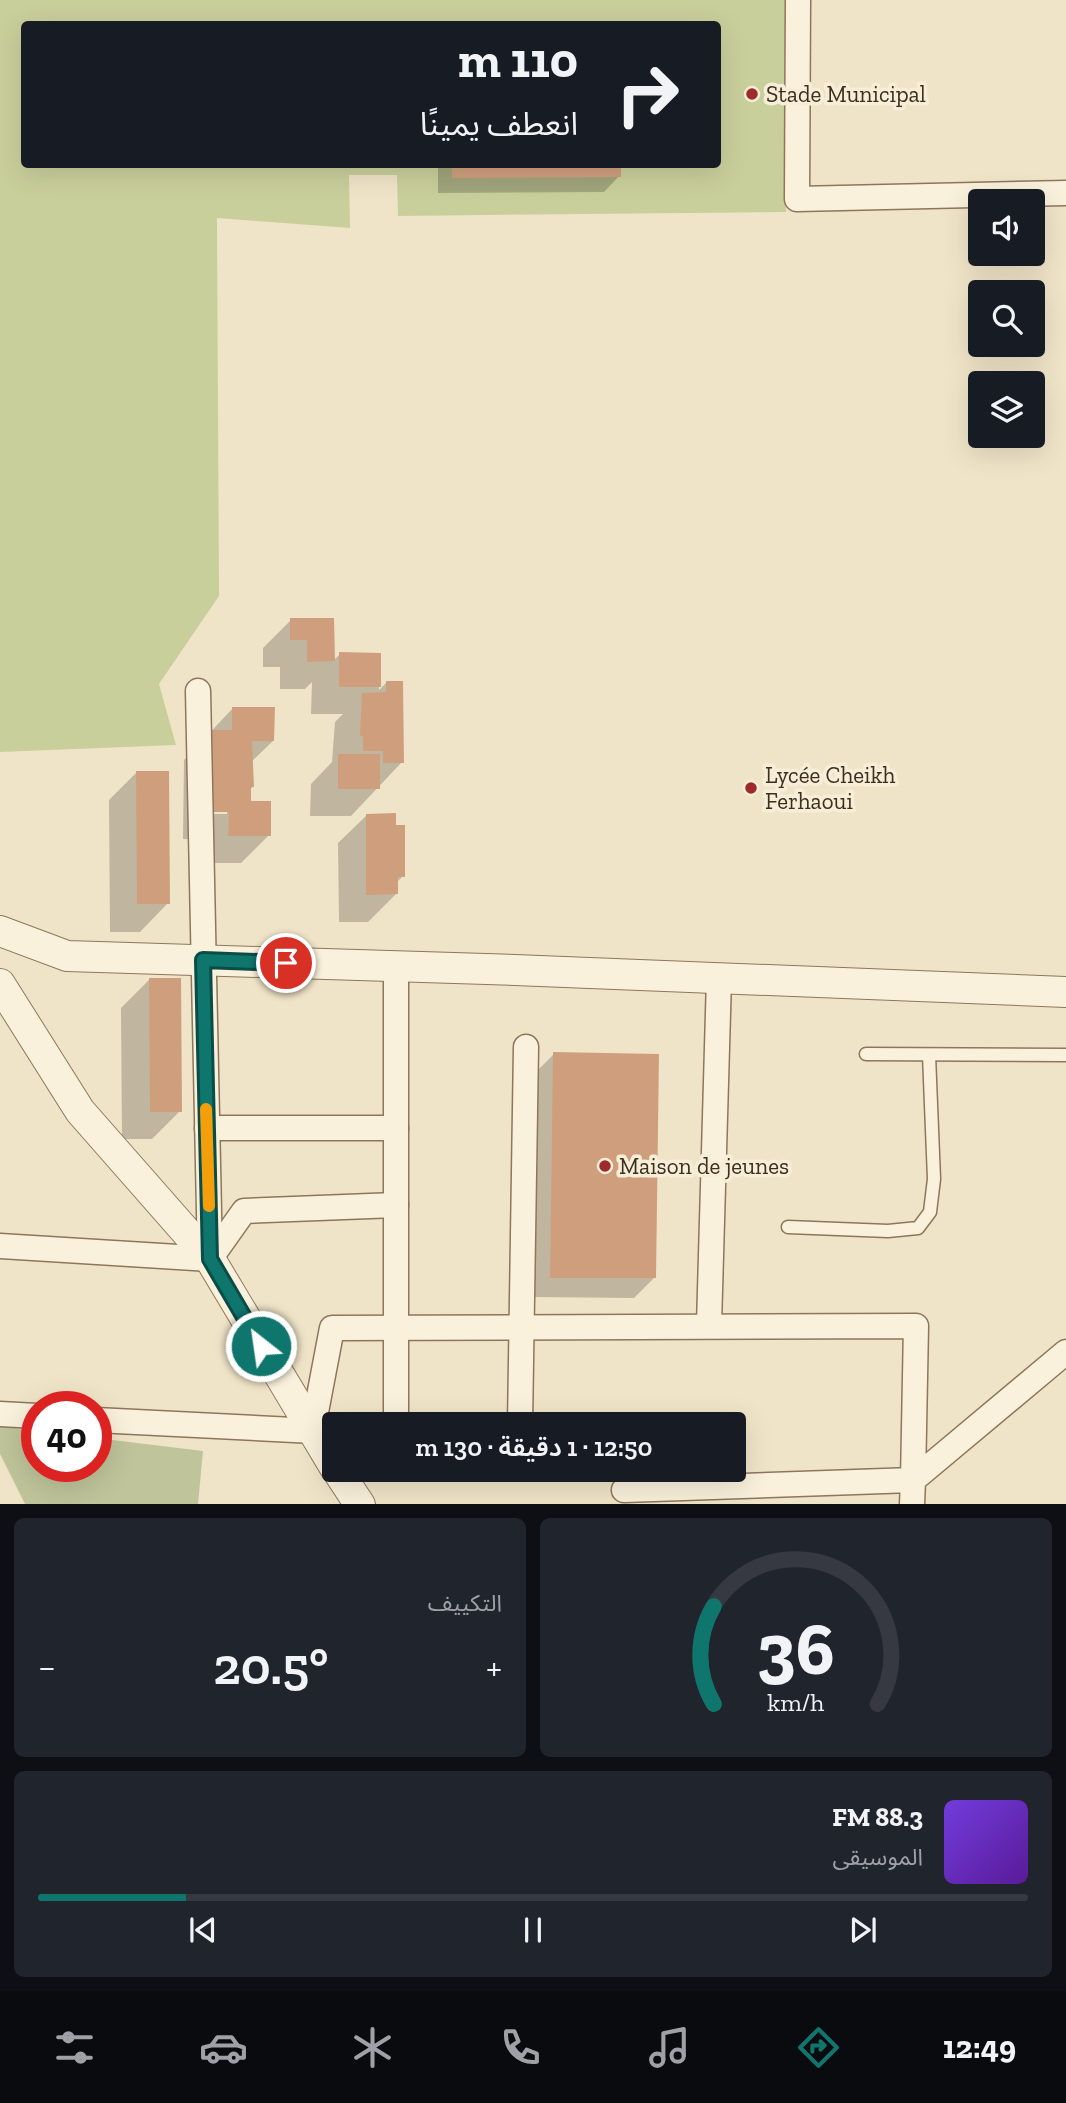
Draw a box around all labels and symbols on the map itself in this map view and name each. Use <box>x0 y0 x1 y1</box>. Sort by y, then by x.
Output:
place label: Stade Municipal <box>766 80 926 108</box>
marker: Stade Municipal <box>744 86 760 102</box>
place label: Lycée Cheikh Ferhaoui <box>765 761 896 815</box>
marker: Lycée Cheikh Ferhaoui <box>743 780 759 796</box>
pin <box>256 933 316 993</box>
place label: Maison de jeunes <box>619 1152 789 1180</box>
marker: Maison de jeunes <box>597 1158 613 1174</box>
position arrow <box>224 1309 298 1383</box>
speed limit sign: 40 <box>21 1391 112 1482</box>

